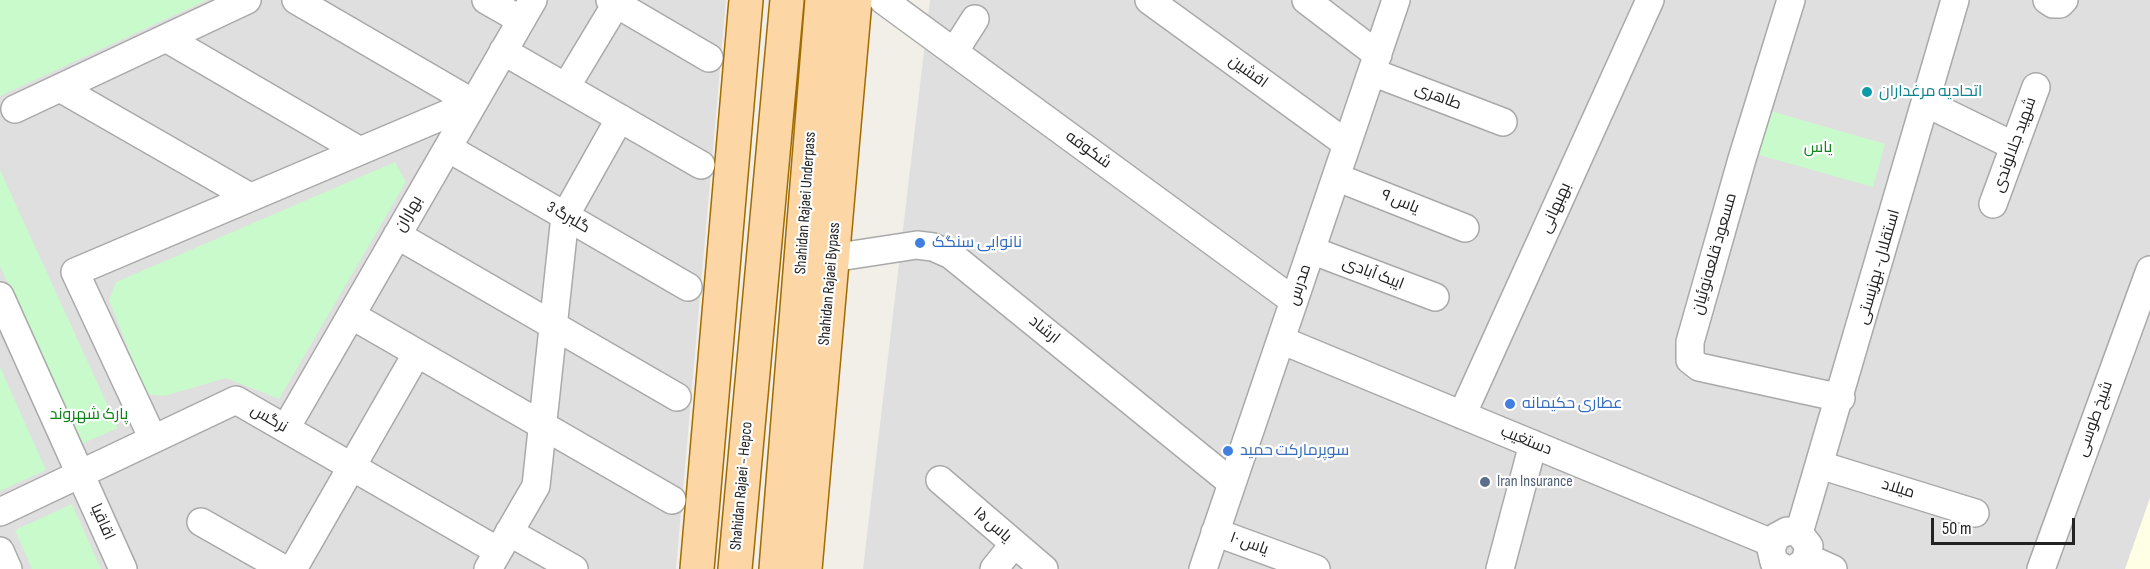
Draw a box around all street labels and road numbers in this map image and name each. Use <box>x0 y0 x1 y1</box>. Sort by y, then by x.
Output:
street label: افشین <box>1225 51 1271 93</box>
street label: طاهری <box>1412 79 1464 115</box>
street label: شهید جلالوندی <box>1989 95 2041 195</box>
street label: شکوفه <box>1061 127 1115 173</box>
street label: Shahidan Rajaei Underpass <box>791 131 821 275</box>
street label: بهبهانی <box>1536 180 1576 236</box>
street label: یاس ۹ <box>1378 186 1422 218</box>
street label: مسعود قلعه‌نوئیان <box>1688 191 1742 317</box>
street label: بهاران <box>391 192 427 236</box>
street label: گلبرگ 3 <box>543 198 593 238</box>
street label: استقلال- بهزیستی <box>1853 207 1905 327</box>
street label: Shahidan Rajaei Bypass <box>815 222 845 346</box>
street label: ایبک آبادی <box>1340 254 1406 294</box>
street label: مدرس <box>1284 262 1316 308</box>
street label: ارشاد <box>1025 312 1063 348</box>
street label: شیخ طوسی <box>2072 379 2118 459</box>
street label: نرگس <box>247 401 291 437</box>
street label: Shahidan Rajaei - Hepco <box>727 421 757 551</box>
street label: دستغیب <box>1498 422 1554 460</box>
street label: میلاد <box>1879 475 1917 503</box>
street label: اقاقیا <box>86 501 118 543</box>
street label: یاس ۱۵ <box>969 503 1015 547</box>
street label: یاس ۱۰ <box>1227 528 1271 560</box>

